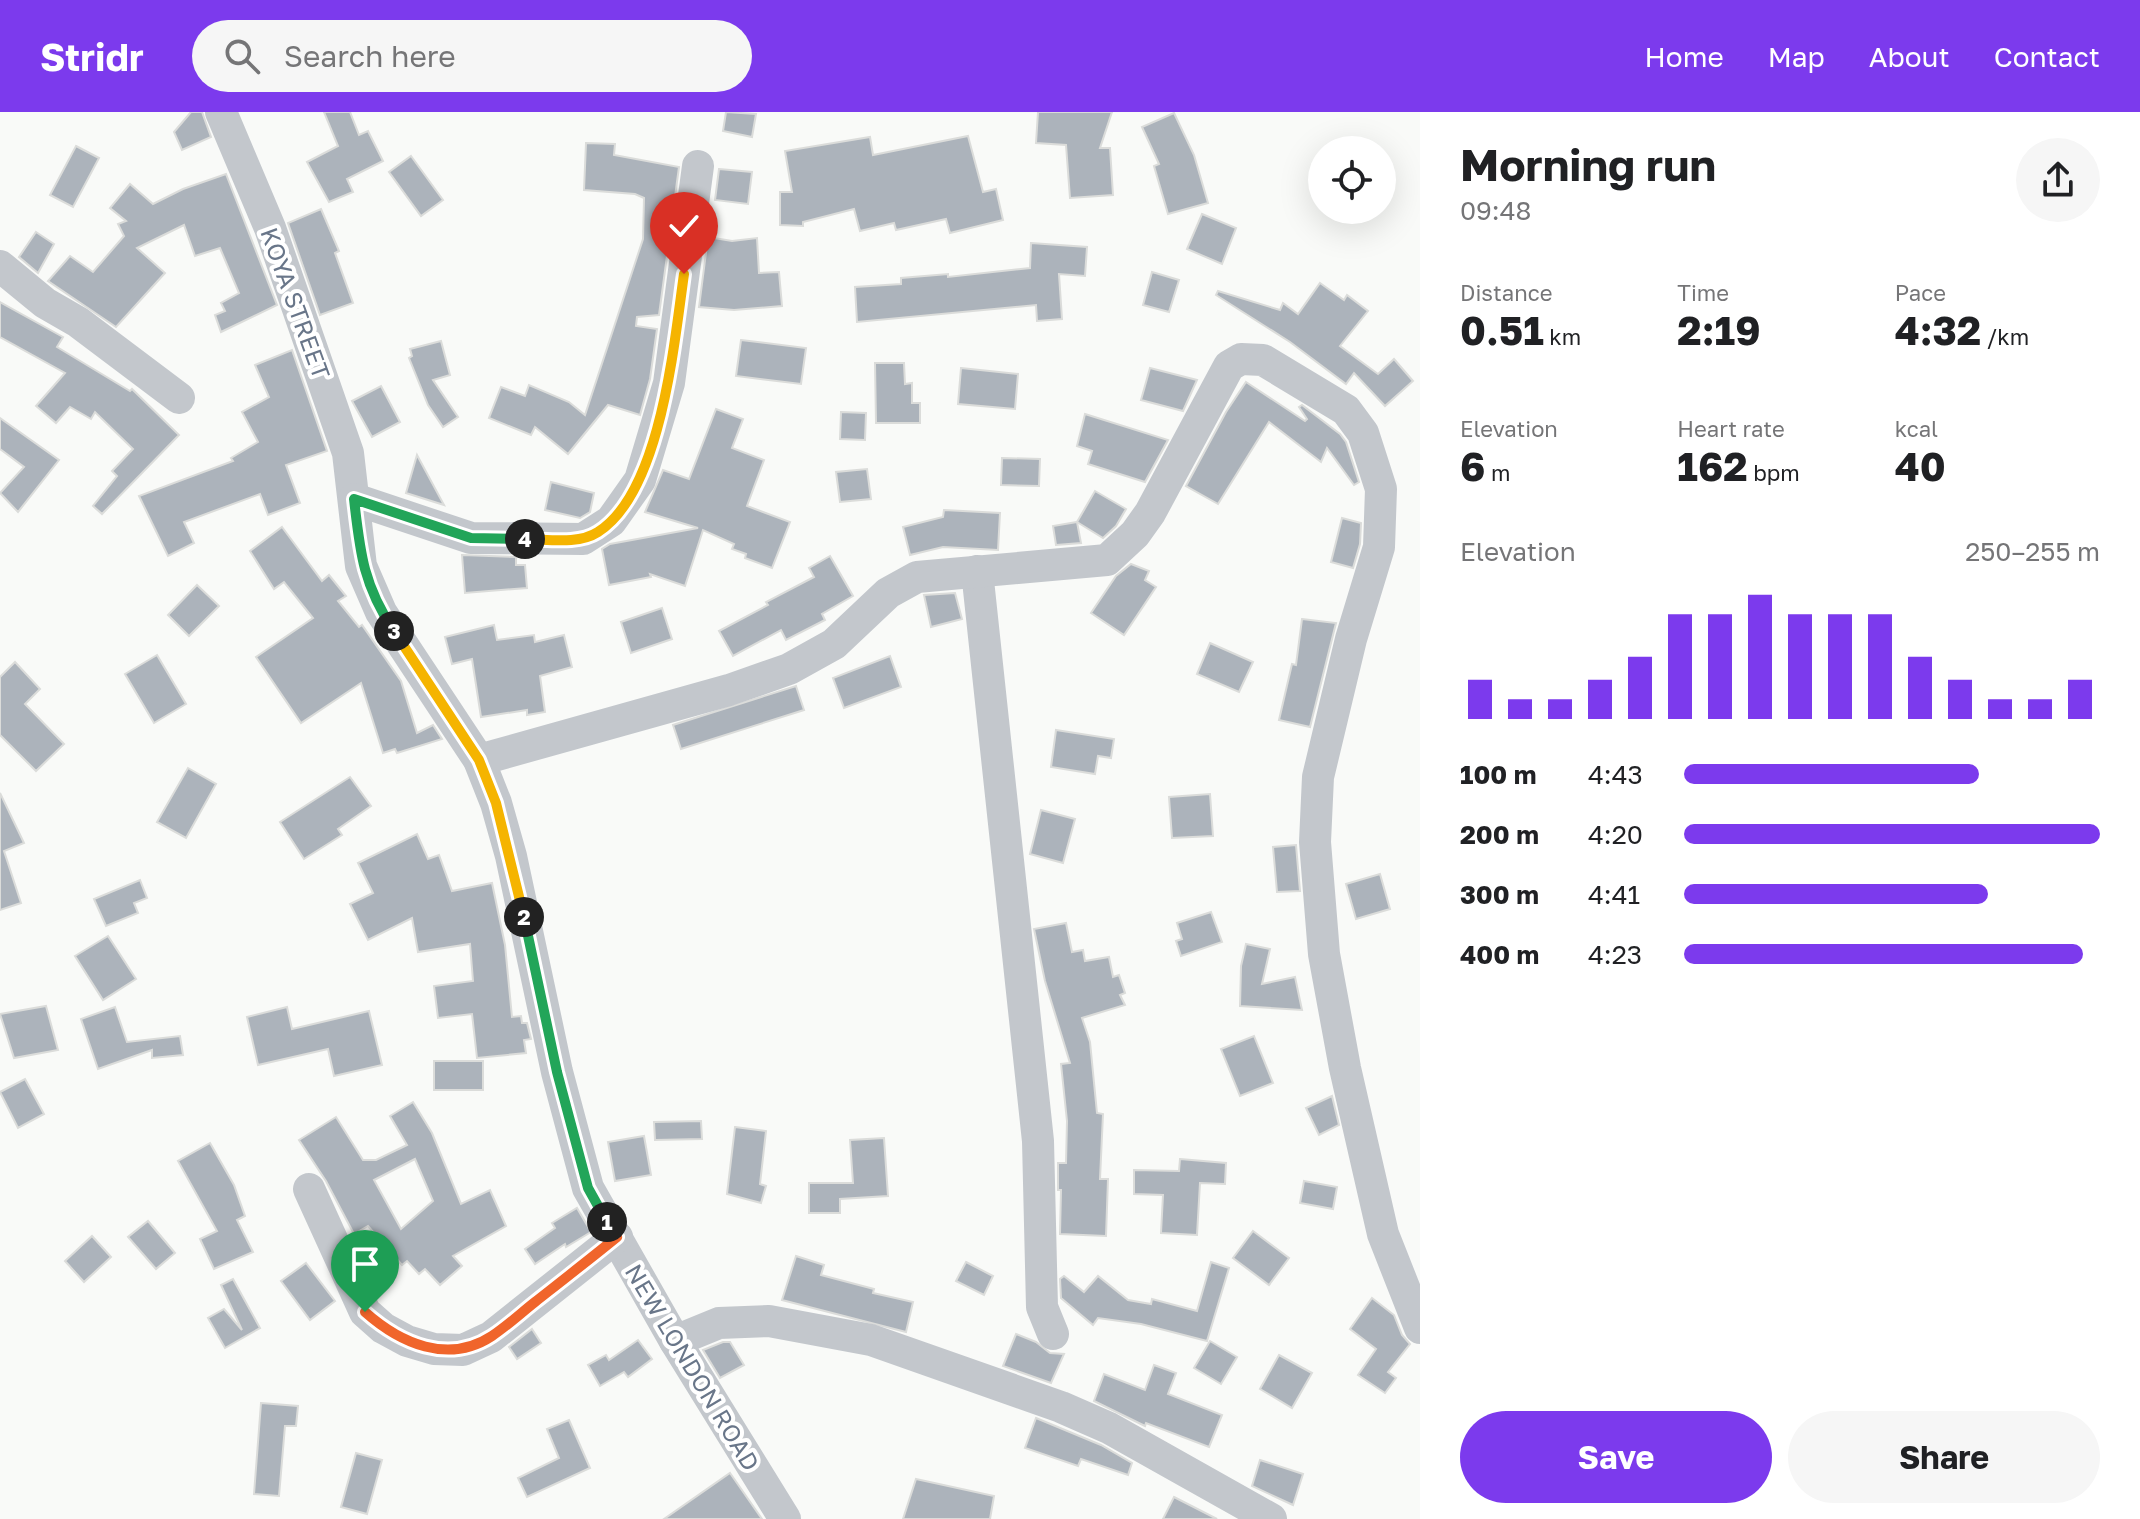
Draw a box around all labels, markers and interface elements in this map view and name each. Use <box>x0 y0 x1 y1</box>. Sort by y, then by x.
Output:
search box <box>192 20 752 92</box>
text: Stridr <box>40 34 144 79</box>
icon: search <box>220 34 264 78</box>
text: Search here <box>284 38 456 74</box>
text: Home <box>1645 40 1724 73</box>
text: Map <box>1768 40 1825 73</box>
text: About <box>1869 40 1950 73</box>
text: Contact <box>1994 40 2100 73</box>
map controls <box>1308 136 1396 224</box>
button: locate <box>1308 136 1396 224</box>
text: Morning run <box>1460 138 1716 191</box>
button: share <box>2016 138 2100 222</box>
pin <box>650 192 718 274</box>
text: 09:48 <box>1460 195 1531 226</box>
icon: check <box>662 204 706 248</box>
street label: KOYA STREET <box>255 223 337 383</box>
text: Distance <box>1460 279 1552 306</box>
text: Time <box>1677 279 1729 306</box>
text: Pace <box>1895 279 1946 306</box>
text: 0.51 <box>1460 306 1544 354</box>
text: 2:19 <box>1677 306 1761 354</box>
text: 4:32 <box>1895 306 1981 354</box>
text: km <box>1544 323 1581 350</box>
text: /km <box>1981 323 2029 350</box>
text: Elevation <box>1460 415 1558 442</box>
text: Heart rate <box>1677 415 1785 442</box>
text: kcal <box>1895 415 1938 442</box>
text: 6 <box>1460 442 1485 490</box>
text: 162 <box>1677 442 1748 490</box>
text: 40 <box>1895 442 1946 490</box>
text: m <box>1485 459 1510 486</box>
text: bpm <box>1748 459 1800 486</box>
pin: 4 <box>505 519 545 559</box>
text: 4 <box>518 525 532 552</box>
text: Elevation <box>1460 536 1576 567</box>
text: 250–255 m <box>1965 536 2100 567</box>
pin: 3 <box>374 611 414 651</box>
text: 3 <box>387 617 401 644</box>
text: 100 m <box>1460 759 1536 790</box>
text: 4:43 <box>1588 759 1643 790</box>
text: 200 m <box>1460 819 1539 850</box>
text: 4:20 <box>1588 819 1643 850</box>
text: 300 m <box>1460 879 1539 910</box>
text: 4:41 <box>1588 879 1640 910</box>
pin: 2 <box>504 897 544 937</box>
text: 2 <box>517 903 531 930</box>
text: 400 m <box>1460 939 1539 970</box>
text: 4:23 <box>1588 939 1642 970</box>
pin: 1 <box>587 1202 627 1242</box>
text: 1 <box>601 1208 613 1235</box>
pin <box>331 1230 399 1312</box>
icon: arrive <box>343 1242 387 1286</box>
street label: NEW LONDON ROAD <box>620 1258 766 1476</box>
button: Save <box>1460 1411 1772 1503</box>
button: Share <box>1788 1411 2100 1503</box>

